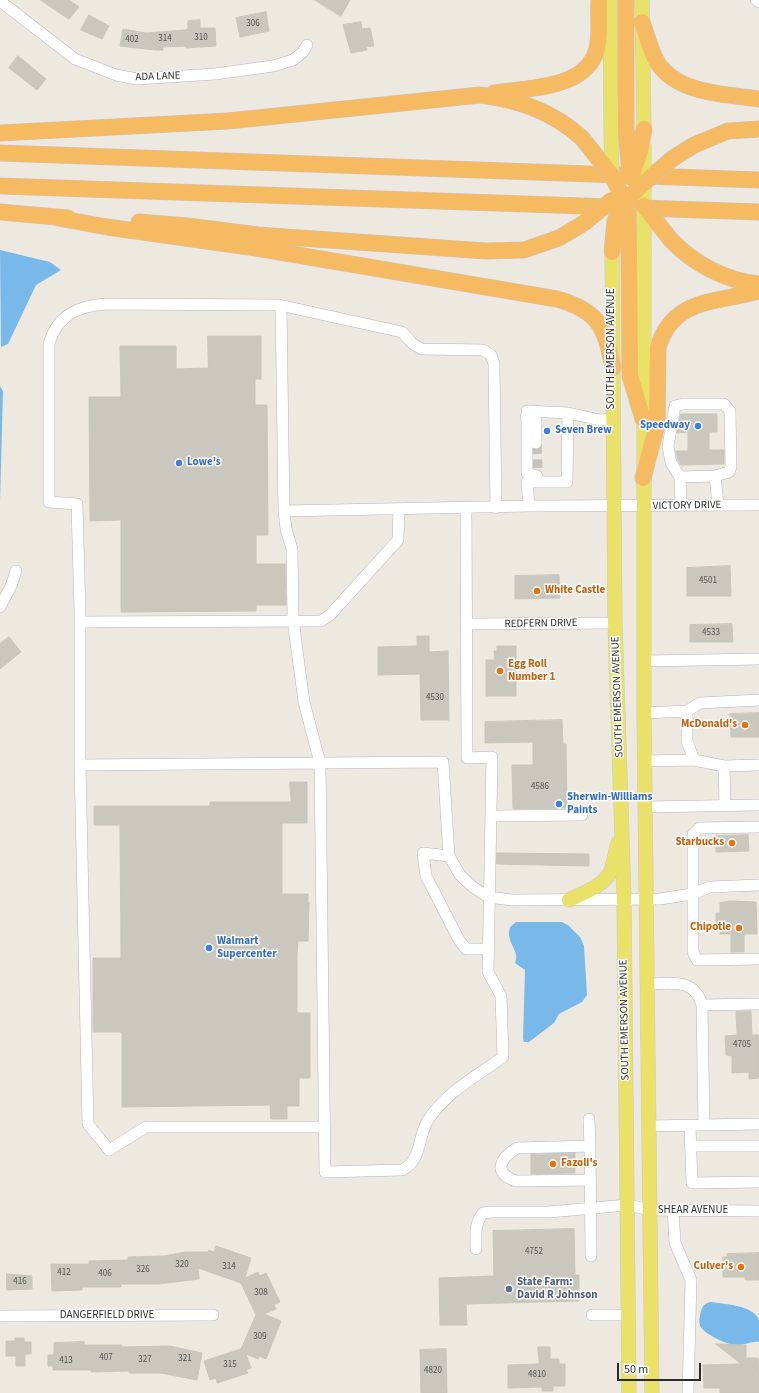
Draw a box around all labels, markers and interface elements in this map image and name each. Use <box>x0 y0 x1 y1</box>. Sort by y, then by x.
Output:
house number: 306 <box>246 19 260 29</box>
house number: 310 <box>194 33 208 43</box>
house number: 314 <box>158 34 172 44</box>
house number: 402 <box>125 35 139 45</box>
street label: ADA LANE <box>135 70 181 84</box>
street label: SOUTH EMERSON AVENUE <box>605 288 619 410</box>
place label: Speedway <box>640 419 690 433</box>
marker: Speedway <box>693 421 703 431</box>
place label: Seven Brew <box>555 424 612 438</box>
marker: Seven Brew <box>542 426 552 436</box>
place label: Lowe's <box>187 456 221 470</box>
marker: Lowe's <box>174 458 184 468</box>
street label: VICTORY DRIVE <box>653 499 721 513</box>
house number: 4501 <box>699 576 717 586</box>
place label: White Castle <box>545 584 605 598</box>
marker: White Castle <box>532 586 542 596</box>
street label: REDFERN DRIVE <box>504 617 578 631</box>
house number: 4533 <box>702 628 720 638</box>
street label: SOUTH EMERSON AVENUE <box>609 636 627 758</box>
place label: Egg Roll Number 1 <box>508 658 555 684</box>
marker: Egg Roll Number 1 <box>495 666 505 676</box>
house number: 4530 <box>426 693 444 703</box>
place label: McDonald's <box>681 718 737 732</box>
marker: McDonald's <box>740 720 750 730</box>
house number: 4586 <box>531 782 549 792</box>
place label: Sherwin-Williams Paints <box>567 791 652 817</box>
marker: Sherwin-Williams Paints <box>554 799 564 809</box>
place label: Starbucks <box>675 836 724 850</box>
marker: Starbucks <box>727 838 737 848</box>
place label: Chipotle <box>690 921 731 935</box>
marker: Chipotle <box>734 923 744 933</box>
place label: Walmart Supercenter <box>217 935 277 961</box>
marker: Walmart Supercenter <box>204 943 214 953</box>
street label: SOUTH EMERSON AVENUE <box>617 959 633 1081</box>
house number: 4705 <box>733 1040 751 1050</box>
place label: Fazoli's <box>561 1157 597 1171</box>
marker: Fazoli's <box>548 1159 558 1169</box>
street label: SHEAR AVENUE <box>658 1204 728 1218</box>
house number: 4752 <box>525 1247 543 1257</box>
house number: 320 <box>175 1260 189 1270</box>
place label: Culver's <box>694 1260 733 1274</box>
house number: 314 <box>222 1262 236 1272</box>
marker: Culver's <box>736 1262 746 1272</box>
house number: 326 <box>136 1265 150 1275</box>
house number: 412 <box>57 1268 71 1278</box>
house number: 406 <box>98 1269 112 1279</box>
place label: State Farm: David R Johnson <box>517 1276 598 1302</box>
house number: 416 <box>13 1277 27 1287</box>
marker: State Farm: David R Johnson <box>504 1284 514 1294</box>
house number: 308 <box>254 1288 268 1298</box>
street label: DANGERFIELD DRIVE <box>60 1309 154 1323</box>
house number: 309 <box>253 1332 267 1342</box>
house number: 407 <box>99 1353 113 1363</box>
house number: 321 <box>178 1354 192 1364</box>
house number: 327 <box>138 1355 152 1365</box>
scale bar <box>619 1355 703 1381</box>
house number: 413 <box>59 1356 73 1366</box>
house number: 315 <box>223 1360 237 1370</box>
text: 50 m <box>624 1361 648 1378</box>
house number: 4820 <box>424 1366 442 1376</box>
house number: 4810 <box>528 1370 546 1380</box>

